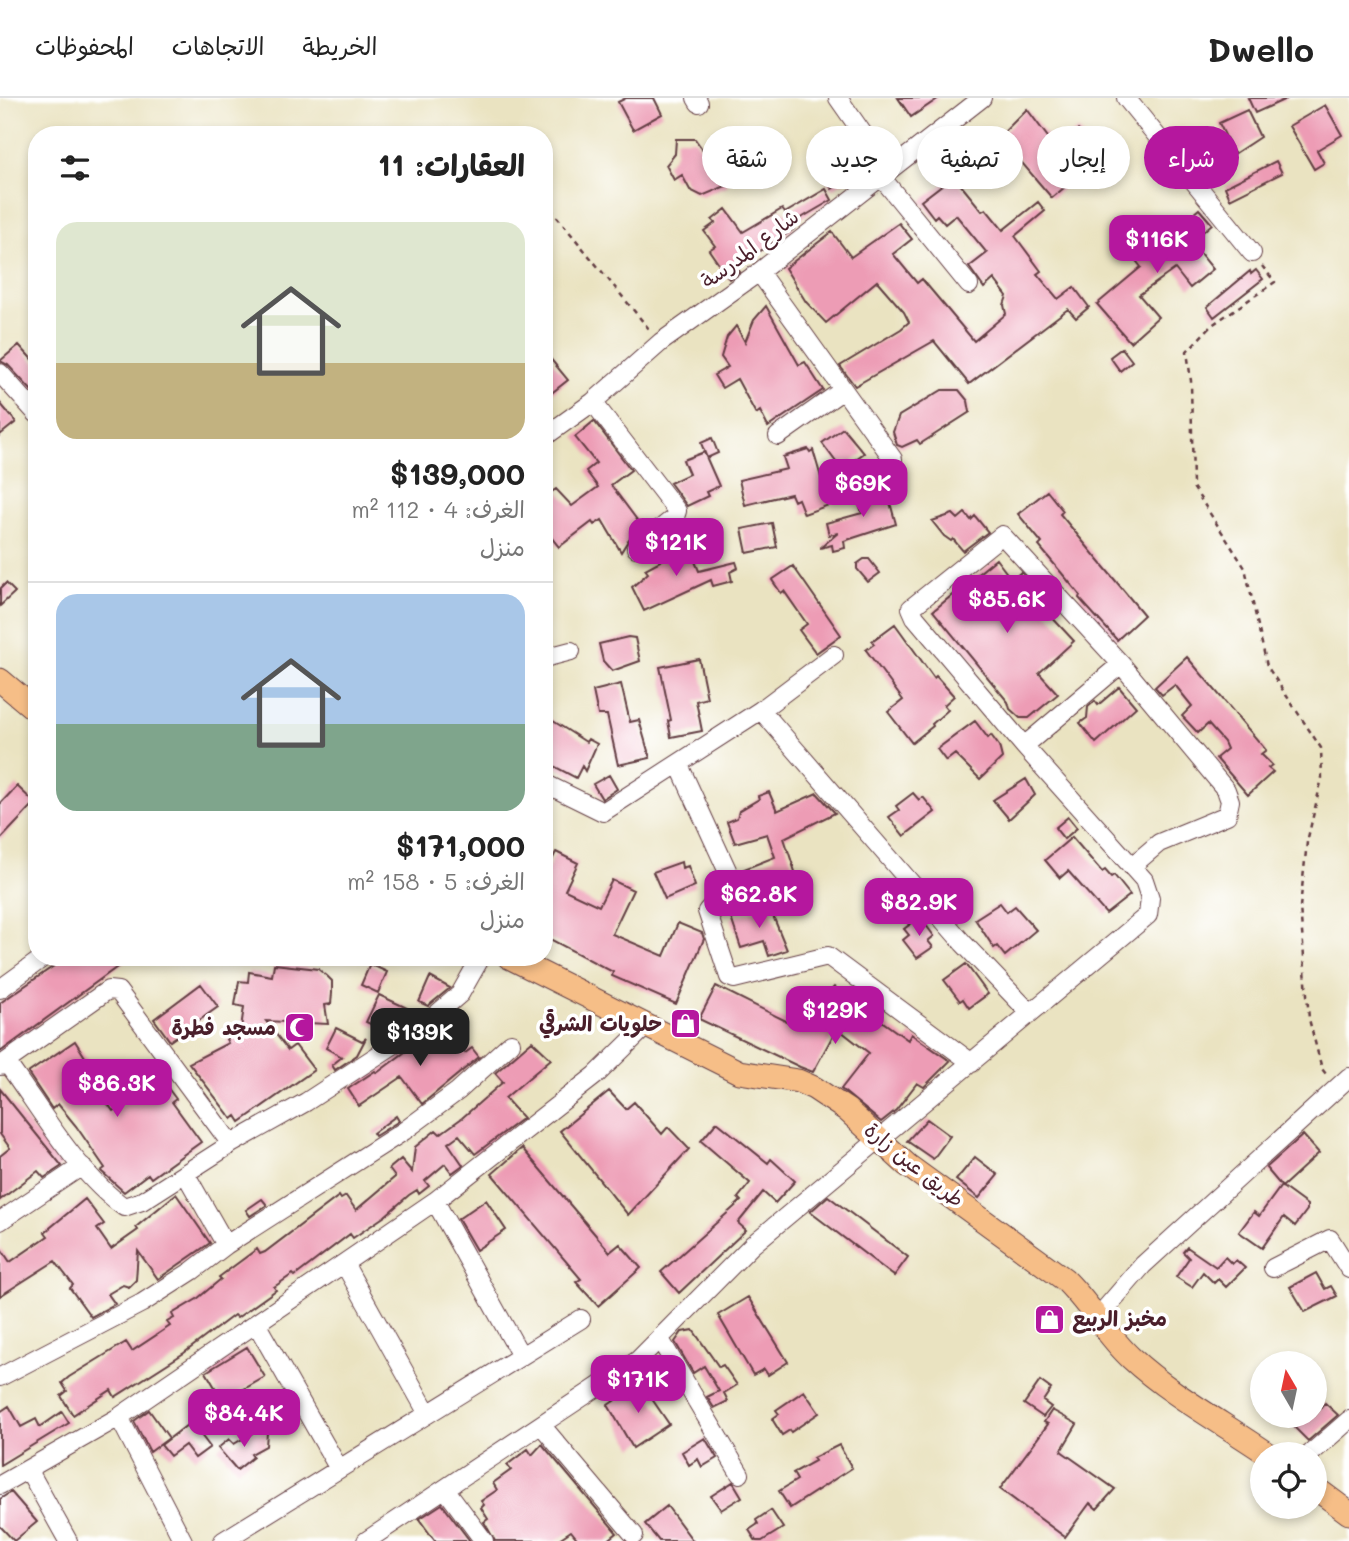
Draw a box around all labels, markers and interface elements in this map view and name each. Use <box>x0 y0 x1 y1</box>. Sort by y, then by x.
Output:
text: Dwello <box>1207 27 1314 70</box>
text: المحفوظات <box>35 30 134 61</box>
text: الاتجاهات <box>172 30 265 61</box>
text: الخريطة <box>303 30 377 61</box>
chip: شقة <box>702 126 792 189</box>
chip: جديد <box>806 126 903 189</box>
chip: تصفية <box>917 126 1023 189</box>
chip: إيجار <box>1037 126 1130 189</box>
chip: شراء <box>1144 126 1239 189</box>
text: العقارات: 11 <box>378 144 525 184</box>
icon: filters <box>56 149 94 187</box>
street label: شارع المدرسة <box>695 202 805 296</box>
pin: $116K <box>1108 216 1206 275</box>
text: $116K <box>1125 223 1189 253</box>
icon: home <box>228 268 354 394</box>
text: $139,000 <box>390 453 525 493</box>
pin: $69K <box>822 460 904 519</box>
text: $69K <box>834 467 892 497</box>
text: الغرف: 4 · 112 m² <box>351 494 525 524</box>
pin: $121K <box>627 518 725 578</box>
text: $121K <box>645 526 707 556</box>
text: منزل <box>480 532 525 562</box>
pin: $85.6K <box>950 575 1064 635</box>
text: $85.6K <box>968 583 1046 613</box>
icon: home <box>228 640 354 766</box>
text: $171,000 <box>396 825 525 865</box>
text: الغرف: 5 · 158 m² <box>347 866 525 896</box>
pin: $62.8K <box>702 870 816 930</box>
text: $62.8K <box>720 878 798 908</box>
pin: $82.9K <box>862 878 976 938</box>
text: $82.9K <box>880 886 958 916</box>
text: منزل <box>480 904 525 934</box>
pin: $129K <box>786 986 884 1046</box>
text: $129K <box>802 994 868 1024</box>
shop icon: حلويات الشرقي <box>668 1007 702 1041</box>
pin: $139K <box>371 1009 469 1068</box>
place label: حلويات الشرقي <box>539 1009 662 1039</box>
mosque icon: مسجد فطرة <box>282 1011 316 1045</box>
place label: مسجد فطرة <box>172 1013 276 1040</box>
text: $139K <box>386 1016 454 1046</box>
pin: $86.3K <box>60 1060 174 1119</box>
text: $86.3K <box>78 1067 156 1097</box>
street label: طريق عين زارة <box>859 1115 970 1212</box>
shop icon: مخبز الربيع <box>1032 1302 1066 1336</box>
place label: مخبز الربيع <box>1072 1304 1167 1334</box>
north arrow <box>1250 1351 1326 1428</box>
map controls <box>1250 1351 1327 1519</box>
pin: $171K <box>589 1356 687 1415</box>
text: $171K <box>607 1363 669 1393</box>
pin: $84.4K <box>187 1390 301 1449</box>
text: $84.4K <box>204 1397 284 1427</box>
button: locate <box>1250 1442 1327 1519</box>

